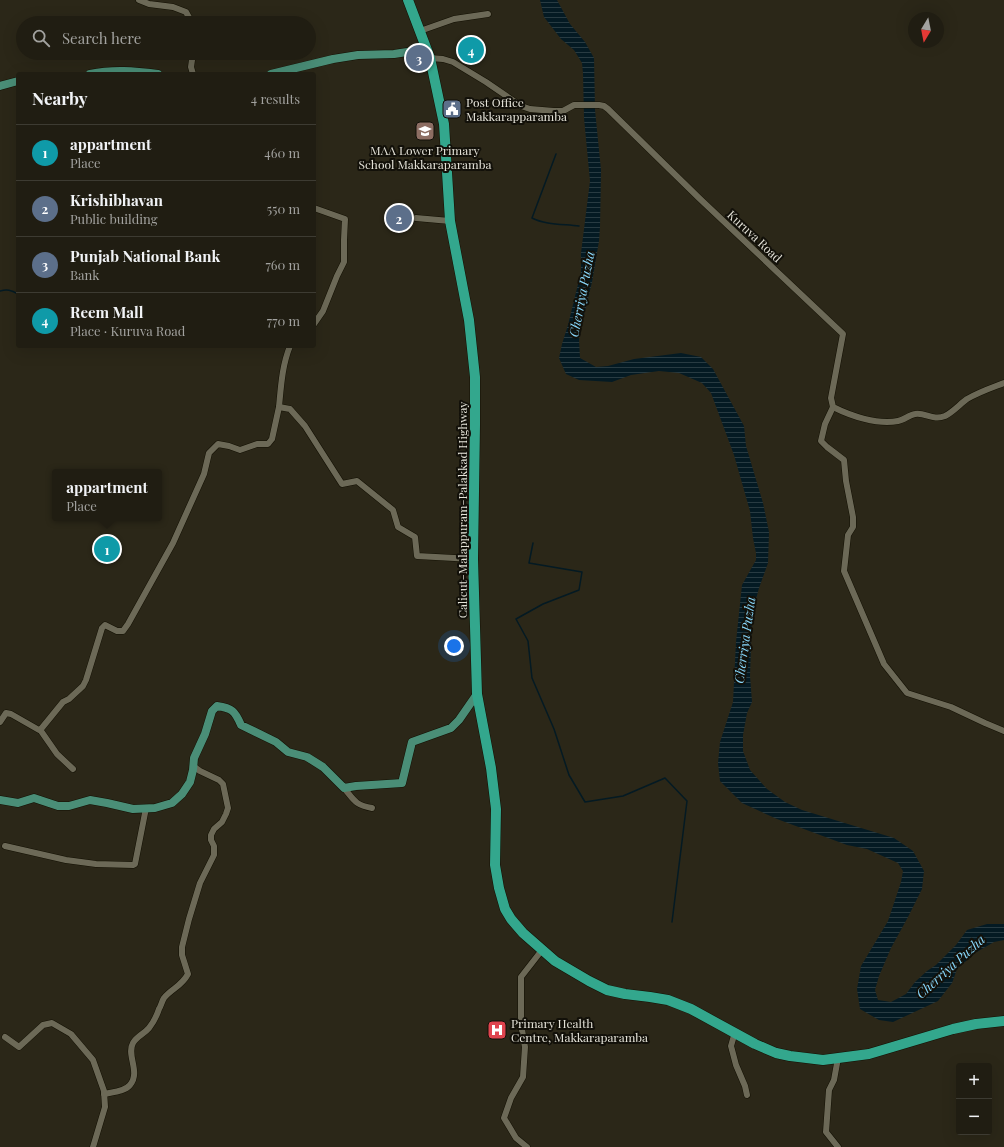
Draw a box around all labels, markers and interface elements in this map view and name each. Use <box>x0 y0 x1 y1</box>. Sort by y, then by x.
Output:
north arrow <box>908 12 944 48</box>
search box <box>16 16 316 60</box>
icon: search <box>30 27 52 49</box>
text: Search here <box>62 28 141 48</box>
pin: 4 <box>458 35 484 65</box>
pin: 3 <box>406 43 432 73</box>
text: Nearby <box>32 87 87 109</box>
text: 4 results <box>251 90 300 107</box>
place label: Post Office Makkarapparamba <box>466 94 567 124</box>
public building icon: Post Office Makkarapparamba <box>441 98 463 120</box>
school or university icon: MAA Lower Primary School Makkaraparamba <box>414 120 436 142</box>
text: appartment <box>70 134 151 154</box>
place label: MAA Lower Primary School Makkaraparamba <box>359 142 491 172</box>
text: 1 <box>43 144 47 161</box>
text: 460 m <box>264 144 300 161</box>
text: Place <box>70 154 101 171</box>
text: Krishibhavan <box>70 190 163 210</box>
text: 2 <box>42 200 48 217</box>
text: 550 m <box>267 200 300 217</box>
pin: 2 <box>386 203 412 233</box>
street label: Kuruva Road <box>724 207 786 265</box>
text: Public building <box>70 210 158 227</box>
text: Punjab National Bank <box>70 246 220 266</box>
water label: Cherriya Puzha <box>564 249 598 338</box>
text: 3 <box>42 256 48 273</box>
text: 760 m <box>265 256 300 273</box>
text: Bank <box>70 266 99 283</box>
text: Reem Mall <box>70 302 143 322</box>
text: 4 <box>42 312 48 329</box>
text: 770 m <box>267 312 300 329</box>
text: Place · Kuruva Road <box>70 322 185 339</box>
street label: Calicut-Malappuram-Palakkad Highway <box>454 402 470 618</box>
popup <box>52 469 162 521</box>
text: appartment <box>66 477 148 497</box>
text: Place <box>66 497 97 514</box>
pin: 1 <box>94 534 120 564</box>
water label: Cherriya Puzha <box>730 595 759 684</box>
your location <box>444 636 464 656</box>
water label: Cherriya Puzha <box>912 930 988 1001</box>
place label: Primary Health Centre, Makkaraparamba <box>511 1015 648 1045</box>
hospital icon: Primary Health Centre, Makkaraparamba <box>486 1019 508 1041</box>
map controls <box>956 1063 992 1135</box>
button: + <box>956 1063 992 1099</box>
button: − <box>956 1099 992 1135</box>

